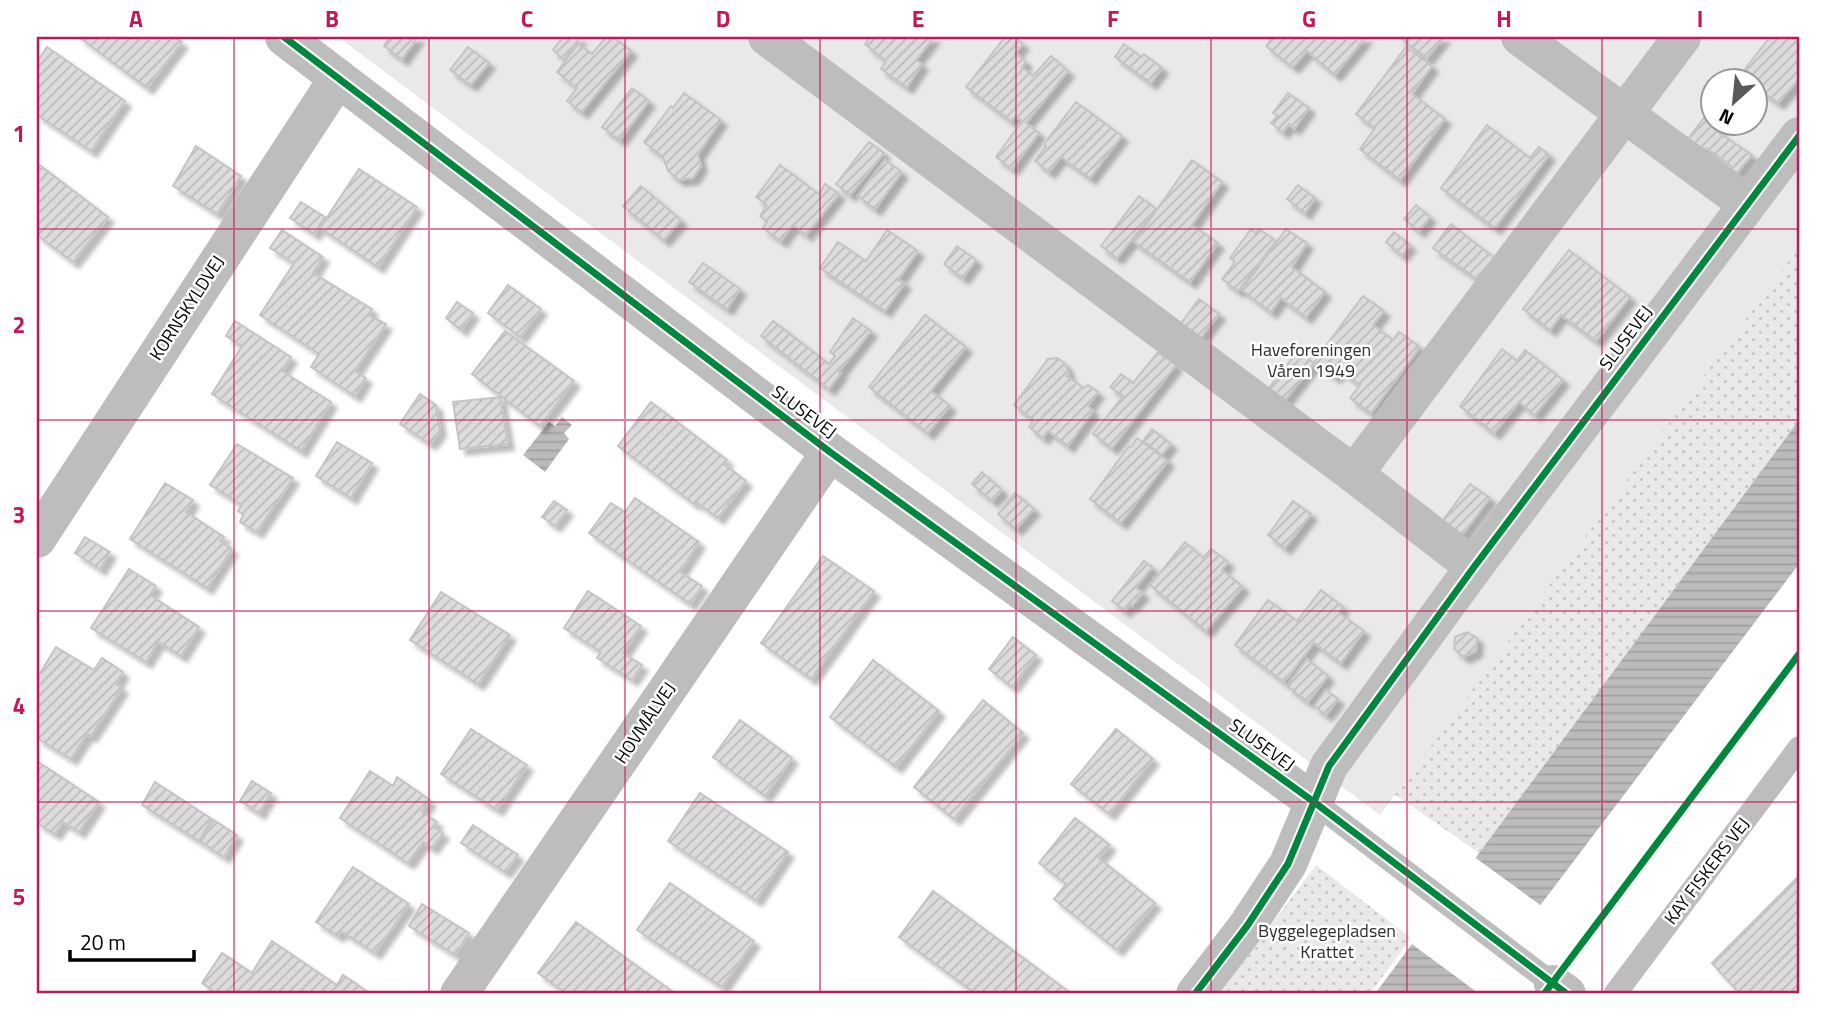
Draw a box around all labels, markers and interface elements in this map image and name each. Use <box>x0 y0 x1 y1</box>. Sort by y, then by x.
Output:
text: A <box>129 1 143 36</box>
text: B <box>325 1 339 36</box>
text: C <box>521 1 533 36</box>
text: D <box>716 1 730 36</box>
text: E <box>912 1 924 36</box>
text: F <box>1107 1 1119 36</box>
text: G <box>1302 1 1316 36</box>
text: H <box>1496 1 1512 36</box>
text: I <box>1697 1 1703 36</box>
north arrow <box>1700 66 1770 136</box>
text: N <box>1714 102 1739 134</box>
text: 1 <box>13 116 25 151</box>
street label: KORNSKYLDVEJ <box>142 250 231 366</box>
street label: SLUSEVEJ <box>1592 300 1659 376</box>
text: 2 <box>13 307 25 342</box>
park label: Haveforeningen Våren 1949 <box>1251 336 1371 384</box>
street label: SLUSEVEJ <box>766 378 842 445</box>
text: 3 <box>13 497 25 532</box>
street label: HOVMÅLVEJ <box>607 676 682 769</box>
text: 4 <box>13 688 25 723</box>
street label: SLUSEVEJ <box>1224 712 1301 778</box>
street label: KAY FISKERS VEJ <box>1657 811 1756 930</box>
text: 5 <box>13 879 25 914</box>
park label: Byggelegepladsen Krattet <box>1258 917 1396 965</box>
scale bar <box>70 919 194 963</box>
text: 20 m <box>80 926 126 958</box>

